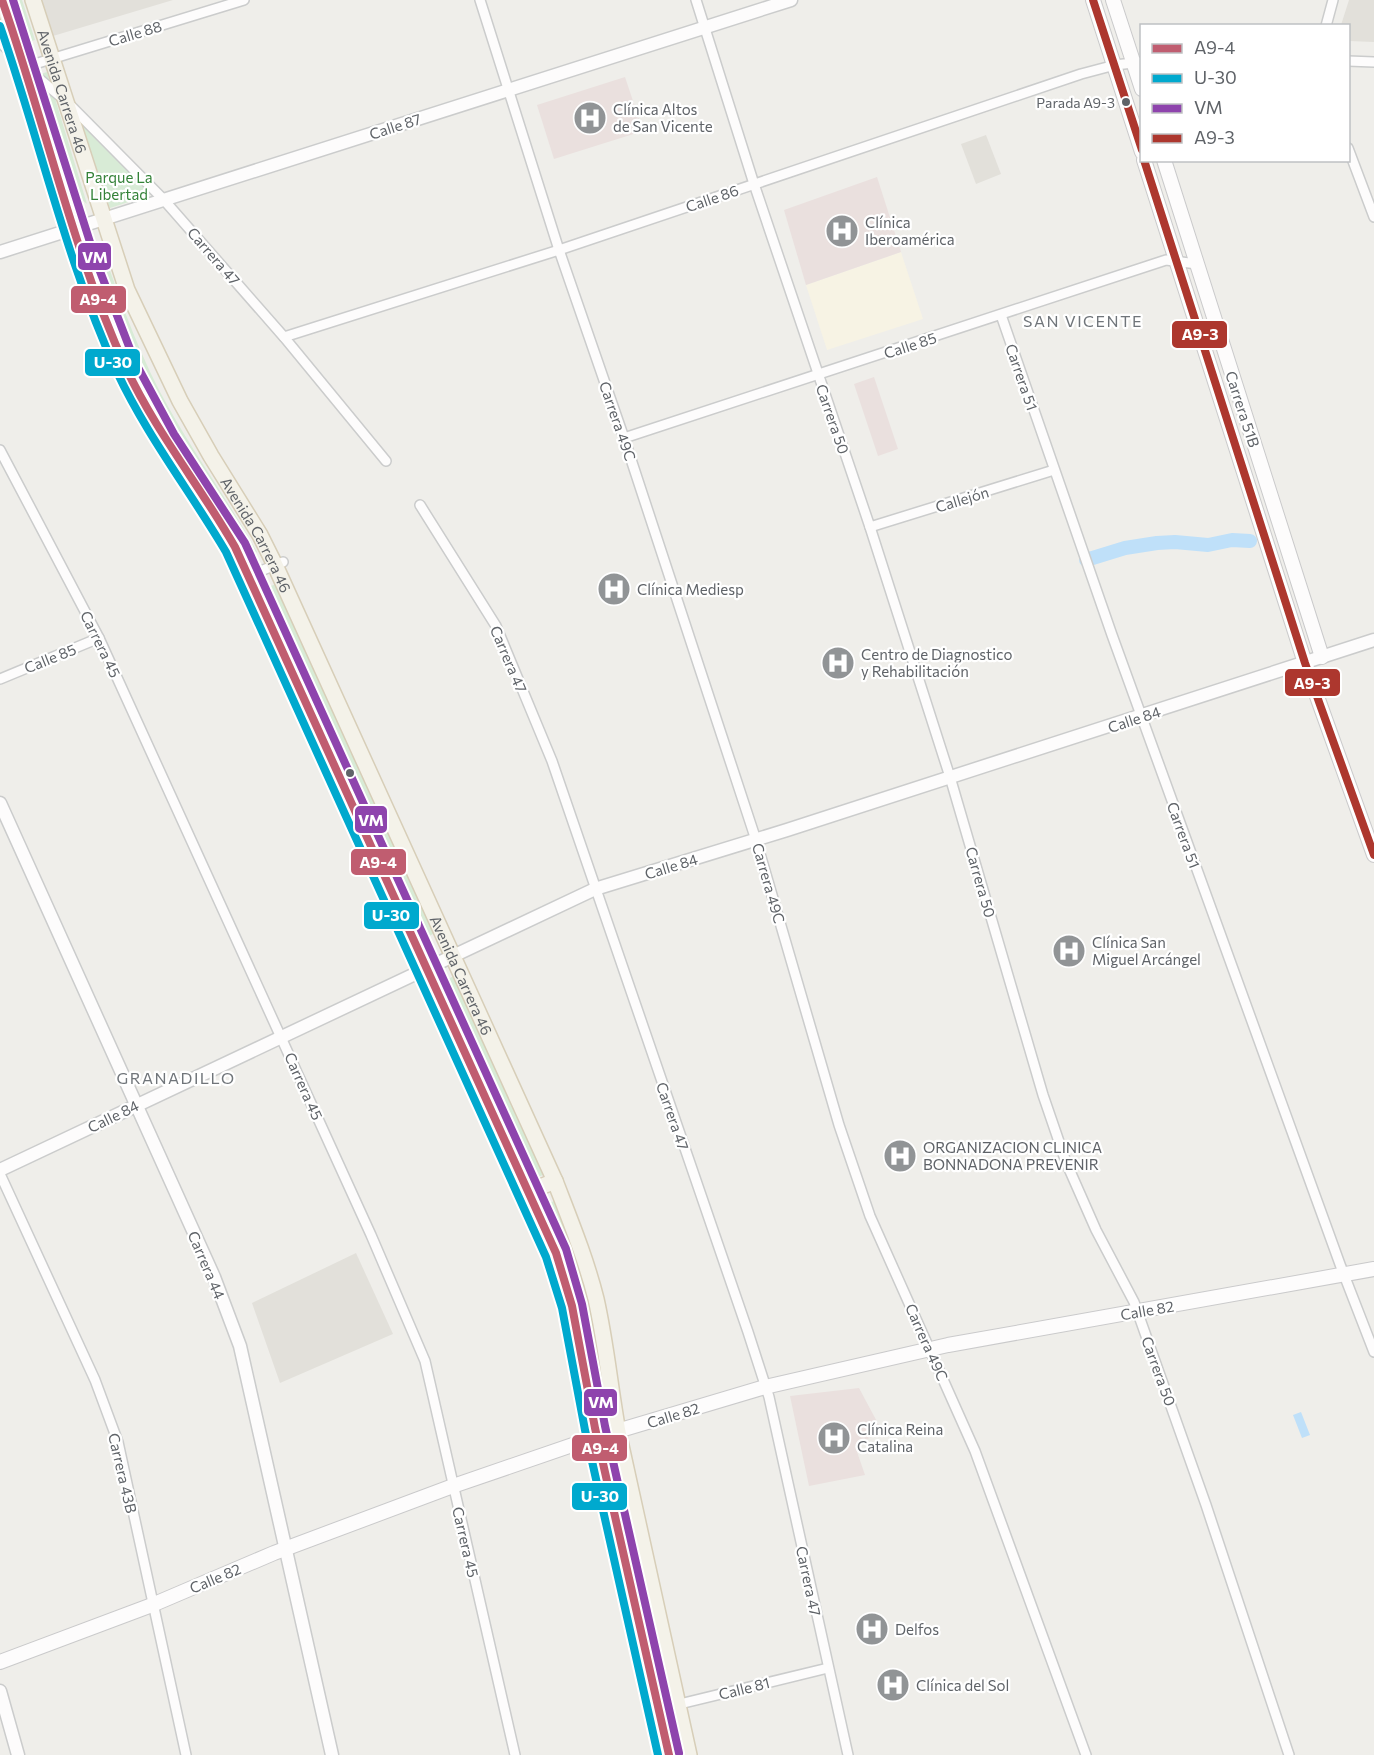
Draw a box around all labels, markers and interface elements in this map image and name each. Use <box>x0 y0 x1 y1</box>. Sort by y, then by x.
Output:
street label: Calle 88 <box>106 16 164 50</box>
legend <box>1140 24 1350 162</box>
street label: Avenida Carrera 46 <box>34 27 91 156</box>
text: A9-4 <box>1194 36 1236 58</box>
text: U-30 <box>1194 66 1237 88</box>
place label: Parada A9-3 <box>1036 94 1115 111</box>
marker: Parada A9-3 <box>1120 96 1132 108</box>
text: VM <box>1194 96 1223 118</box>
hospital icon: Clínica Altos de San Vicente <box>572 100 608 136</box>
place label: Clínica Altos de San Vicente <box>613 100 713 135</box>
street label: Calle 87 <box>367 109 423 143</box>
text: A9-3 <box>1194 126 1235 148</box>
park label: Parque La Libertad <box>85 168 153 203</box>
street label: Calle 86 <box>683 181 741 215</box>
hospital icon: Clínica Iberoamérica <box>824 213 860 249</box>
place label: Clínica Iberoamérica <box>865 213 955 248</box>
street label: Carrera 47 <box>184 223 244 289</box>
line badge: VM <box>77 242 112 271</box>
text: VM <box>82 247 108 266</box>
line badge: A9-4 <box>70 285 127 314</box>
text: A9-4 <box>79 289 117 308</box>
district label: SAN VICENTE <box>1023 311 1143 330</box>
line badge: A9-3 <box>1171 320 1228 349</box>
text: A9-3 <box>1181 324 1219 343</box>
street label: Calle 85 <box>881 328 939 362</box>
street label: Carrera 51 <box>1002 341 1042 413</box>
line badge: U-30 <box>84 348 141 377</box>
text: U-30 <box>94 352 132 371</box>
street label: Carrera 51B <box>1222 369 1264 450</box>
street label: Carrera 49C <box>596 379 640 463</box>
street label: Carrera 50 <box>813 382 853 456</box>
street label: Avenida Carrera 46 <box>217 474 295 595</box>
street label: Callejón <box>933 482 991 516</box>
hospital icon: Clínica Mediesp <box>596 571 632 607</box>
place label: Clínica Mediesp <box>637 580 744 598</box>
street label: Carrera 45 <box>77 608 125 680</box>
street label: Carrera 47 <box>487 623 531 695</box>
street label: Calle 85 <box>21 639 79 677</box>
hospital icon: Centro de Diagnostico y Rehabilitación <box>820 645 856 681</box>
place label: Centro de Diagnostico y Rehabilitación <box>861 645 1012 680</box>
line badge: A9-3 <box>1284 668 1341 697</box>
text: A9-3 <box>1293 673 1331 692</box>
street label: Calle 84 <box>1105 702 1163 736</box>
unlabelled marker <box>344 767 356 779</box>
street label: Carrera 51 <box>1164 799 1204 871</box>
line badge: VM <box>354 805 388 834</box>
text: VM <box>358 810 384 829</box>
street label: Carrera 49C <box>749 841 789 925</box>
street label: Carrera 50 <box>962 845 1000 919</box>
line badge: A9-4 <box>350 848 407 876</box>
street label: Calle 84 <box>642 849 700 883</box>
text: A9-4 <box>359 852 397 871</box>
line badge: U-30 <box>363 901 420 930</box>
text: U-30 <box>372 905 410 924</box>
street label: Avenida Carrera 46 <box>426 912 496 1038</box>
hospital icon: Clínica San Miguel Arcángel <box>1051 933 1087 969</box>
place label: Clínica San Miguel Arcángel <box>1092 933 1201 968</box>
street label: Carrera 45 <box>281 1049 327 1123</box>
district label: GRANADILLO <box>117 1068 235 1087</box>
street label: Carrera 47 <box>653 1080 693 1153</box>
street label: Calle 84 <box>84 1096 142 1136</box>
hospital icon: ORGANIZACION CLINICA BONNADONA PREVENIR <box>882 1138 918 1174</box>
place label: ORGANIZACION CLINICA BONNADONA PREVENIR <box>923 1138 1102 1173</box>
street label: Carrera 44 <box>185 1228 229 1302</box>
street label: Calle 82 <box>1119 1296 1175 1324</box>
street label: Carrera 49C <box>902 1301 952 1383</box>
street label: Carrera 50 <box>1138 1334 1180 1408</box>
line badge: VM <box>583 1388 618 1417</box>
text: VM <box>588 1392 614 1411</box>
street label: Calle 82 <box>645 1399 701 1431</box>
hospital icon: Clínica Reina Catalina <box>816 1420 852 1456</box>
place label: Clínica Reina Catalina <box>857 1420 943 1455</box>
street label: Carrera 43B <box>105 1431 141 1515</box>
line badge: A9-4 <box>571 1434 628 1462</box>
text: A9-4 <box>581 1438 619 1457</box>
line badge: U-30 <box>571 1482 628 1511</box>
text: U-30 <box>581 1486 619 1505</box>
street label: Carrera 45 <box>449 1505 483 1579</box>
street label: Carrera 47 <box>793 1544 825 1618</box>
street label: Calle 82 <box>187 1559 243 1597</box>
hospital icon: Delfos <box>854 1611 890 1647</box>
place label: Delfos <box>895 1620 939 1638</box>
hospital icon: Clínica del Sol <box>875 1667 911 1703</box>
street label: Calle 81 <box>717 1673 771 1703</box>
place label: Clínica del Sol <box>916 1676 1009 1694</box>

